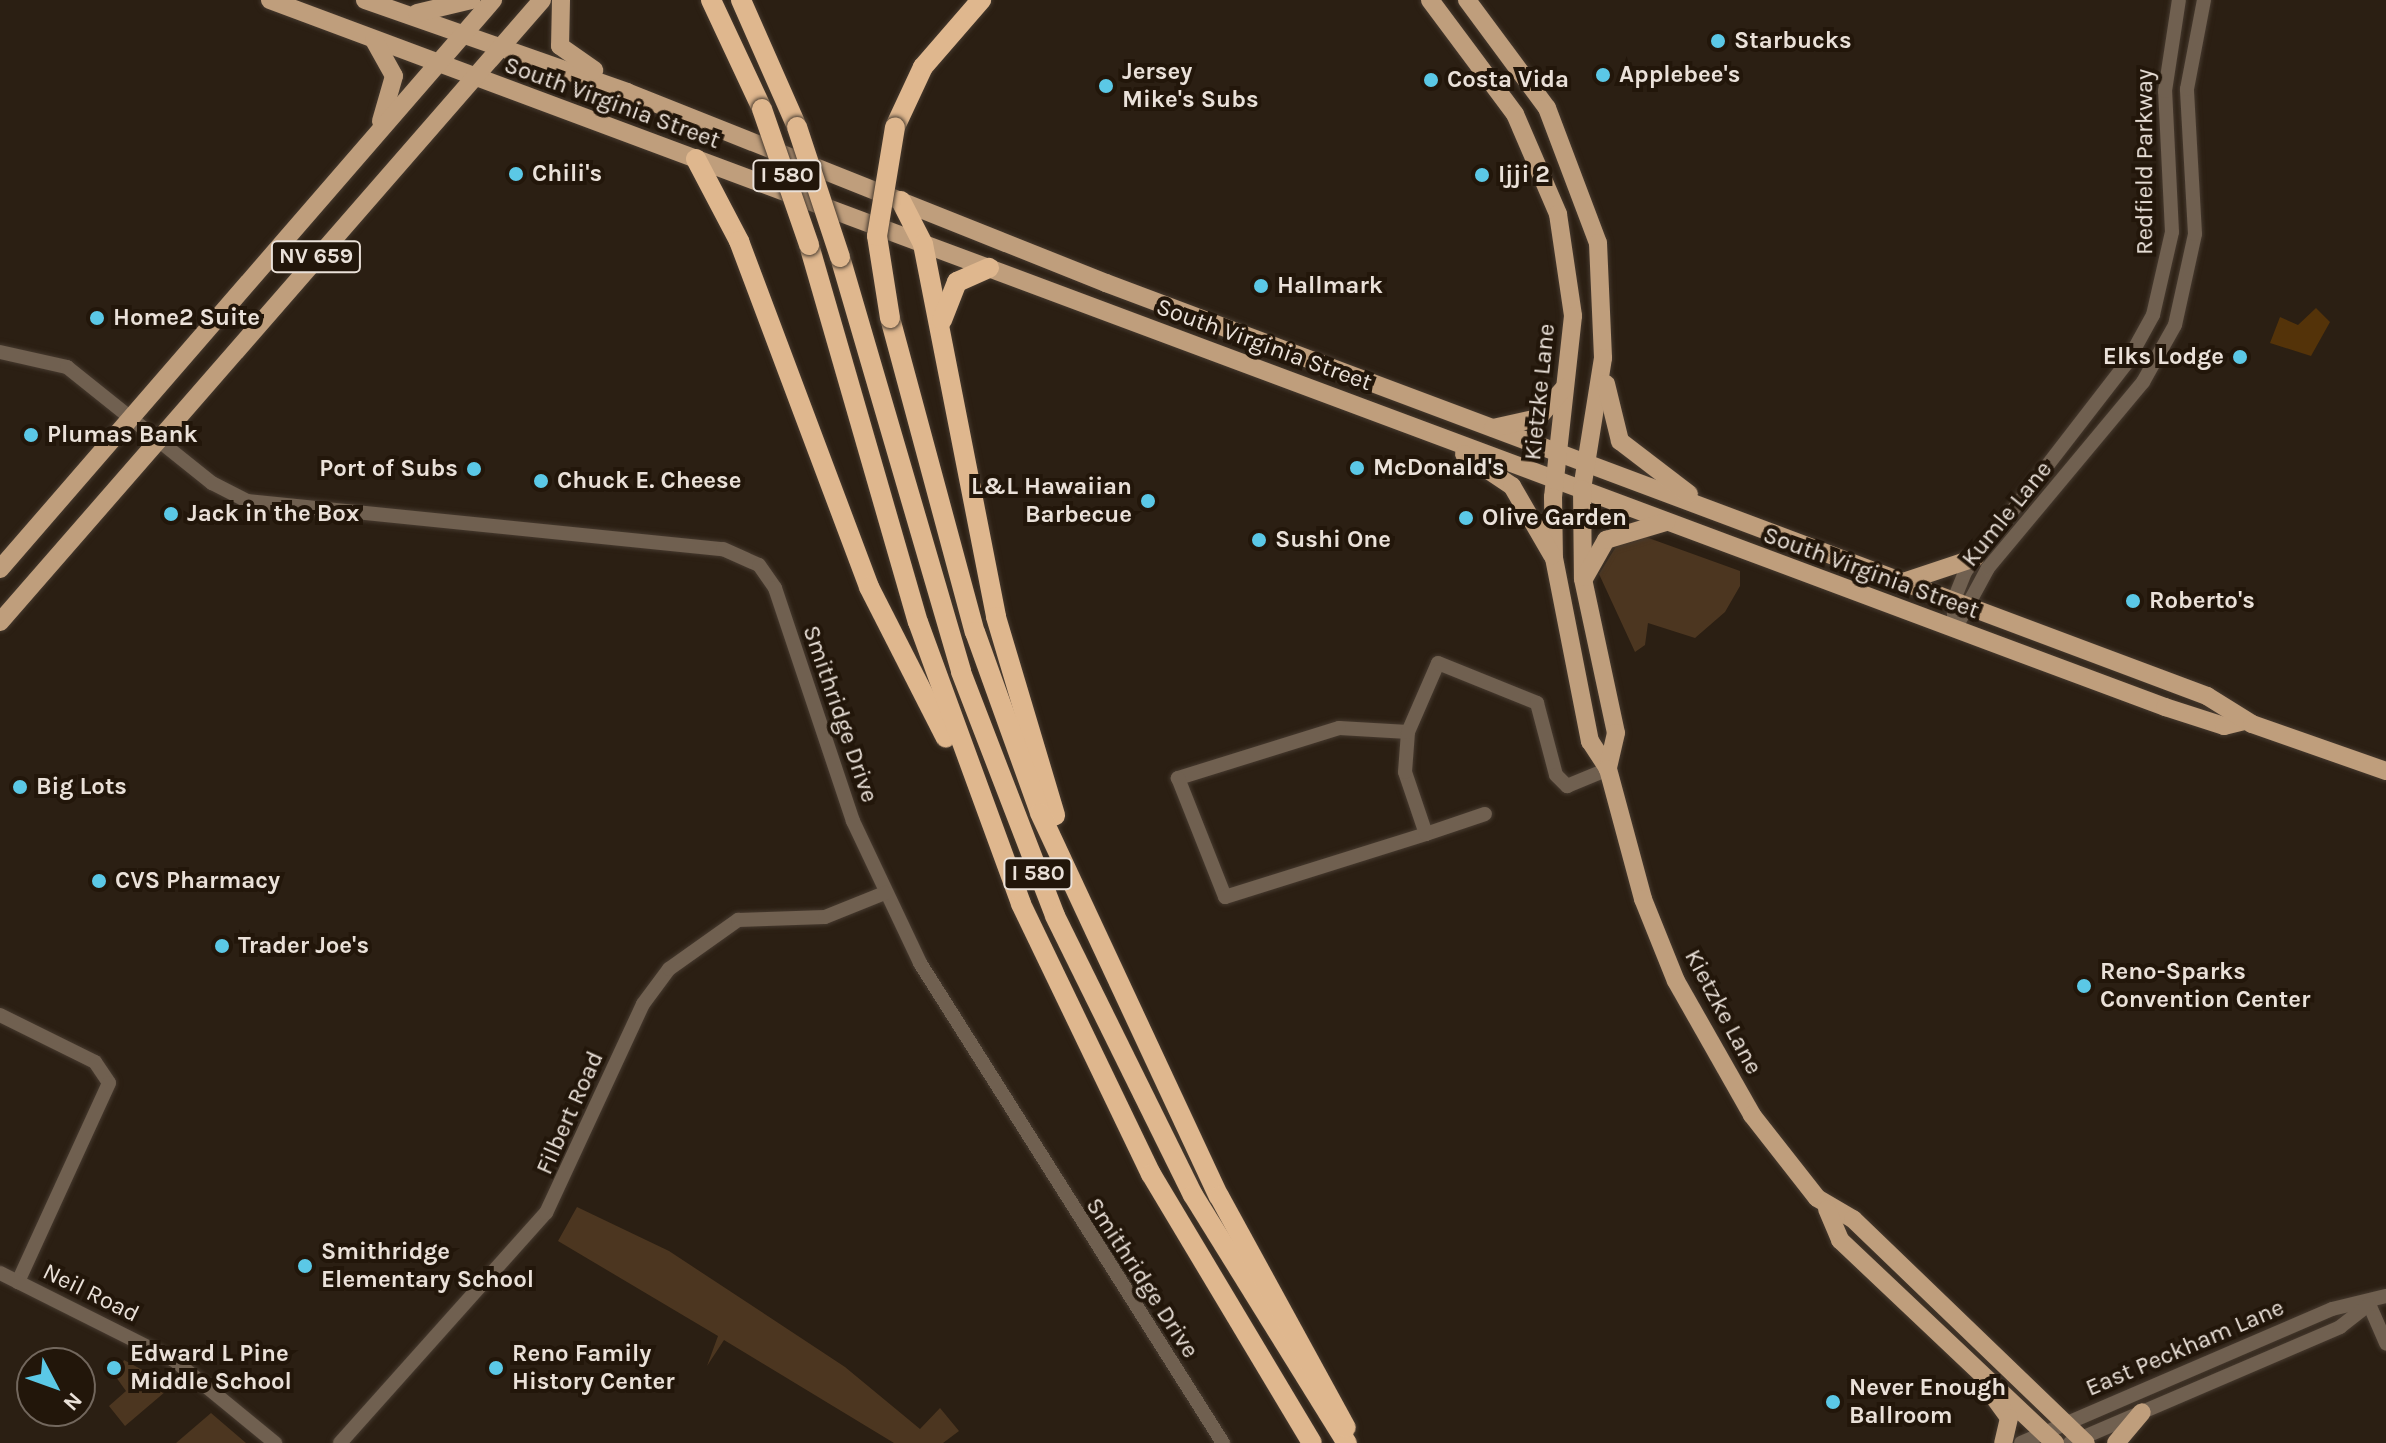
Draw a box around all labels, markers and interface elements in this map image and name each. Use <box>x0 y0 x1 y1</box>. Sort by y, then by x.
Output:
place label: Starbucks <box>1734 27 1852 55</box>
marker: Starbucks <box>1709 32 1727 50</box>
street label: South Virginia Street <box>500 51 724 155</box>
place label: Jersey Mike's Subs <box>1122 58 1259 114</box>
place label: Applebee's <box>1619 61 1740 89</box>
place label: Costa Vida <box>1447 66 1569 94</box>
marker: Applebee's <box>1594 66 1612 84</box>
street label: Redfield Parkway <box>2131 69 2159 255</box>
marker: Costa Vida <box>1422 71 1440 89</box>
marker: Jersey Mike's Subs <box>1097 77 1115 95</box>
road number: I 580 <box>751 158 823 194</box>
place label: Chili's <box>532 160 602 188</box>
place label: Ijji 2 <box>1498 161 1550 189</box>
marker: Chili's <box>507 165 525 183</box>
marker: Ijji 2 <box>1473 166 1491 184</box>
road number: NV 659 <box>270 239 362 275</box>
place label: Hallmark <box>1277 272 1383 300</box>
marker: Hallmark <box>1252 277 1270 295</box>
street label: South Virginia Street <box>1152 293 1376 397</box>
place label: Home2 Suite <box>113 304 260 332</box>
marker: Home2 Suite <box>88 309 106 327</box>
street label: Kietzke Lane <box>1519 322 1561 462</box>
place label: Elks Lodge <box>2103 343 2224 371</box>
marker: Elks Lodge <box>2231 348 2249 366</box>
place label: Plumas Bank <box>47 421 198 449</box>
marker: Plumas Bank <box>22 426 40 444</box>
place label: McDonald's <box>1373 454 1505 482</box>
place label: Port of Subs <box>319 455 458 483</box>
street label: Kumle Lane <box>1956 455 2058 573</box>
marker: McDonald's <box>1348 459 1366 477</box>
marker: Port of Subs <box>465 460 483 478</box>
place label: Chuck E. Cheese <box>557 467 741 495</box>
marker: Chuck E. Cheese <box>532 472 550 490</box>
place label: L&L Hawaiian Barbecue <box>971 473 1132 529</box>
marker: L&L Hawaiian Barbecue <box>1139 492 1157 510</box>
place label: Jack in the Box <box>187 500 359 528</box>
place label: Olive Garden <box>1482 504 1627 532</box>
marker: Jack in the Box <box>162 505 180 523</box>
marker: Olive Garden <box>1457 509 1475 527</box>
street label: South Virginia Street <box>1759 521 1983 625</box>
place label: Sushi One <box>1275 526 1391 554</box>
marker: Sushi One <box>1250 531 1268 549</box>
place label: Roberto's <box>2149 587 2255 615</box>
marker: Roberto's <box>2124 592 2142 610</box>
street label: Smithridge Drive <box>796 622 884 806</box>
place label: Big Lots <box>36 773 127 801</box>
marker: Big Lots <box>11 778 29 796</box>
road number: I 580 <box>1002 856 1074 892</box>
place label: CVS Pharmacy <box>115 867 280 895</box>
marker: CVS Pharmacy <box>90 872 108 890</box>
place label: Trader Joe's <box>238 932 369 960</box>
marker: Trader Joe's <box>213 937 231 955</box>
street label: Kietzke Lane <box>1678 945 1768 1079</box>
place label: Reno-Sparks Convention Center <box>2100 958 2310 1014</box>
marker: Reno-Sparks Convention Center <box>2075 977 2093 995</box>
street label: Filbert Road <box>530 1047 610 1179</box>
street label: Smithridge Drive <box>1079 1192 1205 1364</box>
place label: Smithridge Elementary School <box>321 1238 534 1294</box>
street label: Neil Road <box>38 1257 144 1329</box>
marker: Smithridge Elementary School <box>296 1257 314 1275</box>
street label: East Peckham Lane <box>2082 1293 2288 1403</box>
place label: Edward L Pine Middle School <box>130 1340 292 1396</box>
place label: Reno Family History Center <box>512 1340 675 1396</box>
north arrow <box>16 1347 96 1427</box>
marker: Edward L Pine Middle School <box>105 1359 123 1377</box>
marker: Reno Family History Center <box>487 1359 505 1377</box>
place label: Never Enough Ballroom <box>1849 1374 2006 1430</box>
text: N <box>58 1387 88 1416</box>
marker: Never Enough Ballroom <box>1824 1393 1842 1411</box>

